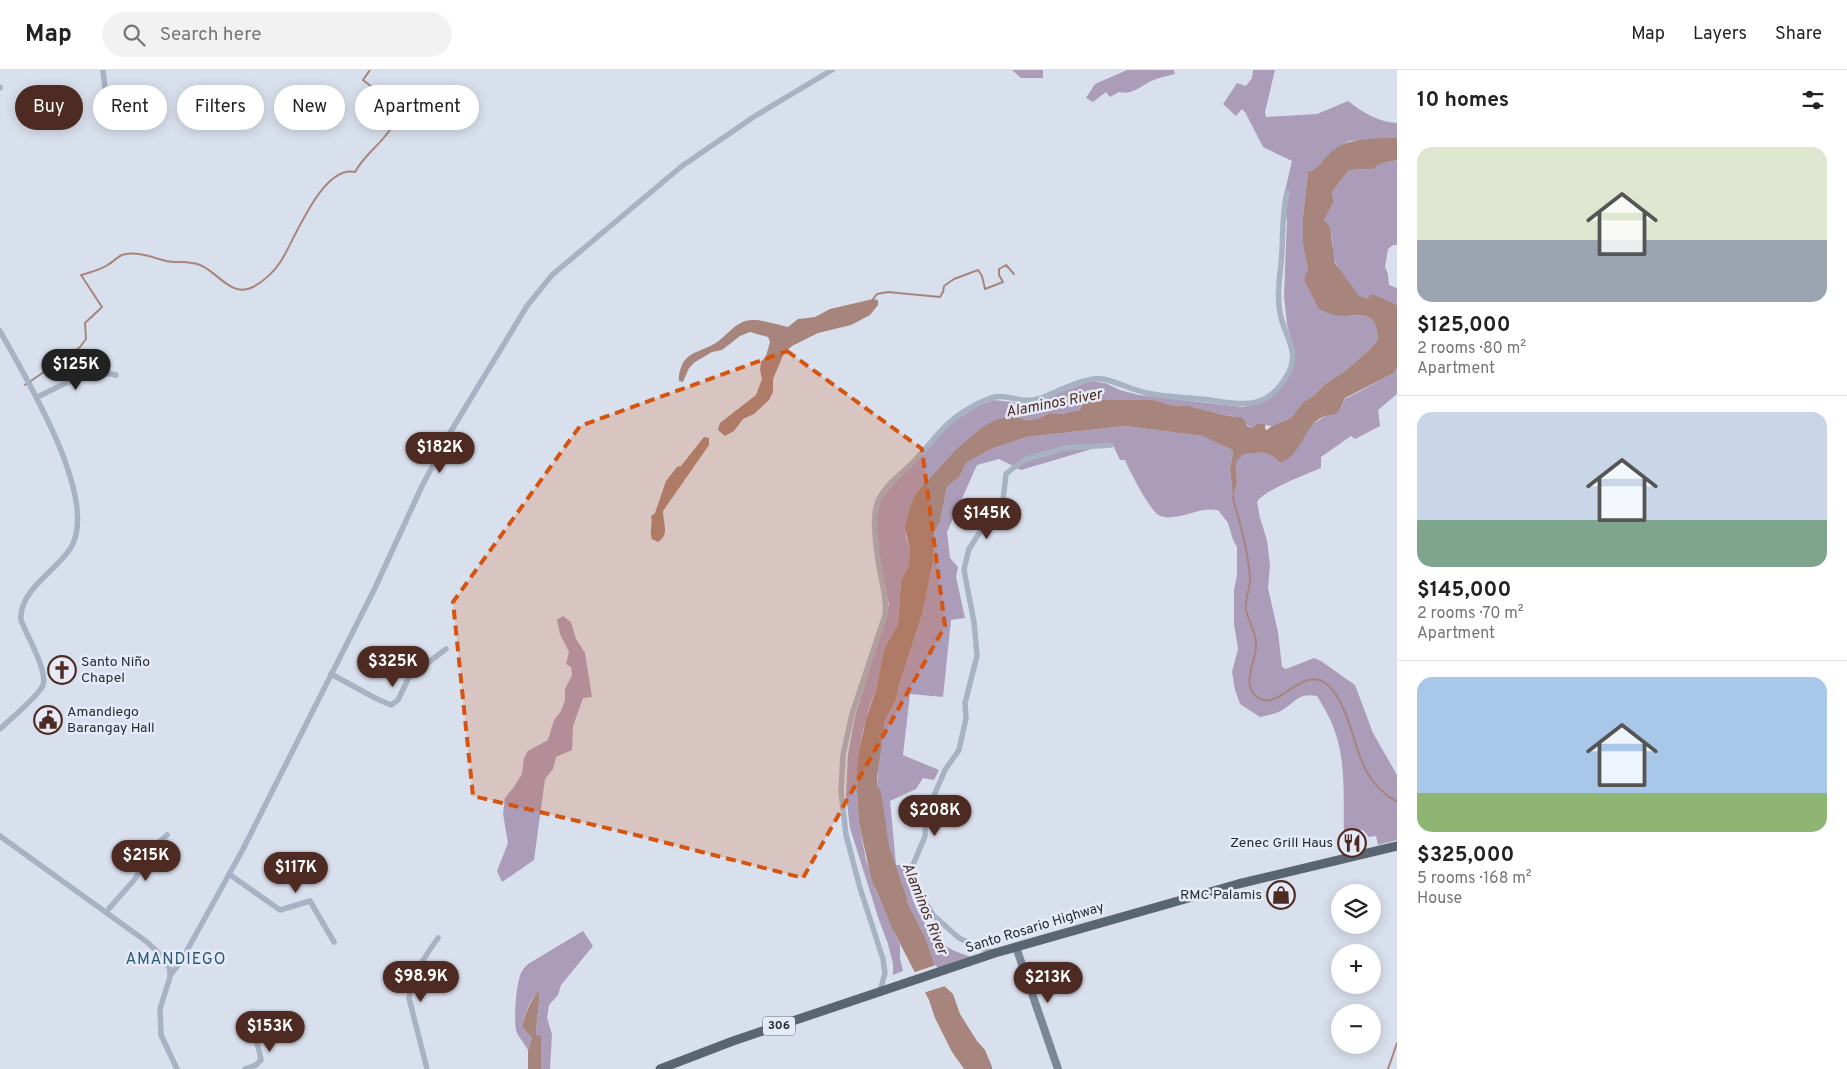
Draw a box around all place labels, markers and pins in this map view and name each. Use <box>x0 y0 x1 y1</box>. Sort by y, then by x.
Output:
pin: $125K <box>41 348 111 391</box>
pin: $182K <box>405 432 475 474</box>
pin: $145K <box>952 498 1022 540</box>
pin: $325K <box>358 646 428 688</box>
place label: Santo Niño Chapel <box>81 654 150 687</box>
church icon: Santo Niño Chapel <box>47 655 77 685</box>
place label: Amandiego Barangay Hall <box>67 704 155 737</box>
public building icon: Amandiego Barangay Hall <box>33 705 63 735</box>
pin: $208K <box>900 794 970 837</box>
restaurant icon: Zenec Grill Haus <box>1337 828 1367 858</box>
place label: Zenec Grill Haus <box>1230 835 1333 852</box>
pin: $215K <box>111 840 181 882</box>
pin: $117K <box>261 852 331 894</box>
shop icon: RMC Palamis <box>1266 880 1296 910</box>
place label: RMC Palamis <box>1180 887 1262 904</box>
pin: $98.9K <box>380 960 462 1003</box>
pin: $213K <box>1013 962 1083 1004</box>
pin: $153K <box>235 1010 305 1053</box>

